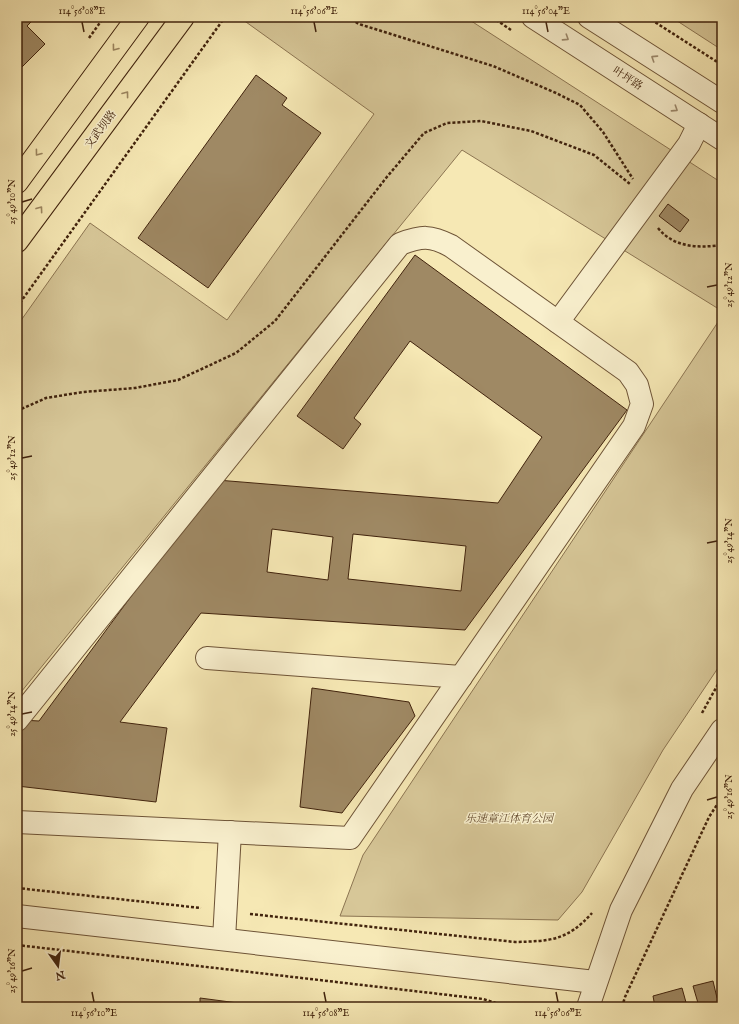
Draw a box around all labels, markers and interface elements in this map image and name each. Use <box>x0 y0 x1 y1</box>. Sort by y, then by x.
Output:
text: 114°56'08"E <box>59 5 105 18</box>
text: 114°56'06"E <box>290 5 338 18</box>
text: 114°56'04"E <box>522 5 570 18</box>
one-way arrow <box>562 33 569 41</box>
one-way arrow <box>113 44 120 51</box>
one-way arrow <box>651 55 658 63</box>
street label: 叶坪路 <box>610 64 645 94</box>
one-way arrow <box>121 91 128 98</box>
one-way arrow <box>671 104 678 112</box>
street label: 文武坝路 <box>82 108 120 151</box>
one-way arrow <box>35 148 42 155</box>
text: 25°49'10"N <box>6 179 19 225</box>
one-way arrow <box>35 206 43 213</box>
text: 25°49'12"N <box>723 262 736 308</box>
text: 25°49'12"N <box>6 435 19 481</box>
text: 25°49'14"N <box>723 518 736 564</box>
text: 25°49'14"N <box>6 691 19 737</box>
text: 25°49'16"N <box>723 774 736 820</box>
park label: 乐速章江体育公园 <box>465 812 555 826</box>
north arrow <box>38 946 78 986</box>
text: 25°49'16"N <box>6 948 19 994</box>
text: N <box>53 967 67 983</box>
text: 114°56'10"E <box>71 1007 117 1020</box>
text: 114°56'08"E <box>303 1007 349 1020</box>
text: 114°56'06"E <box>534 1007 582 1020</box>

